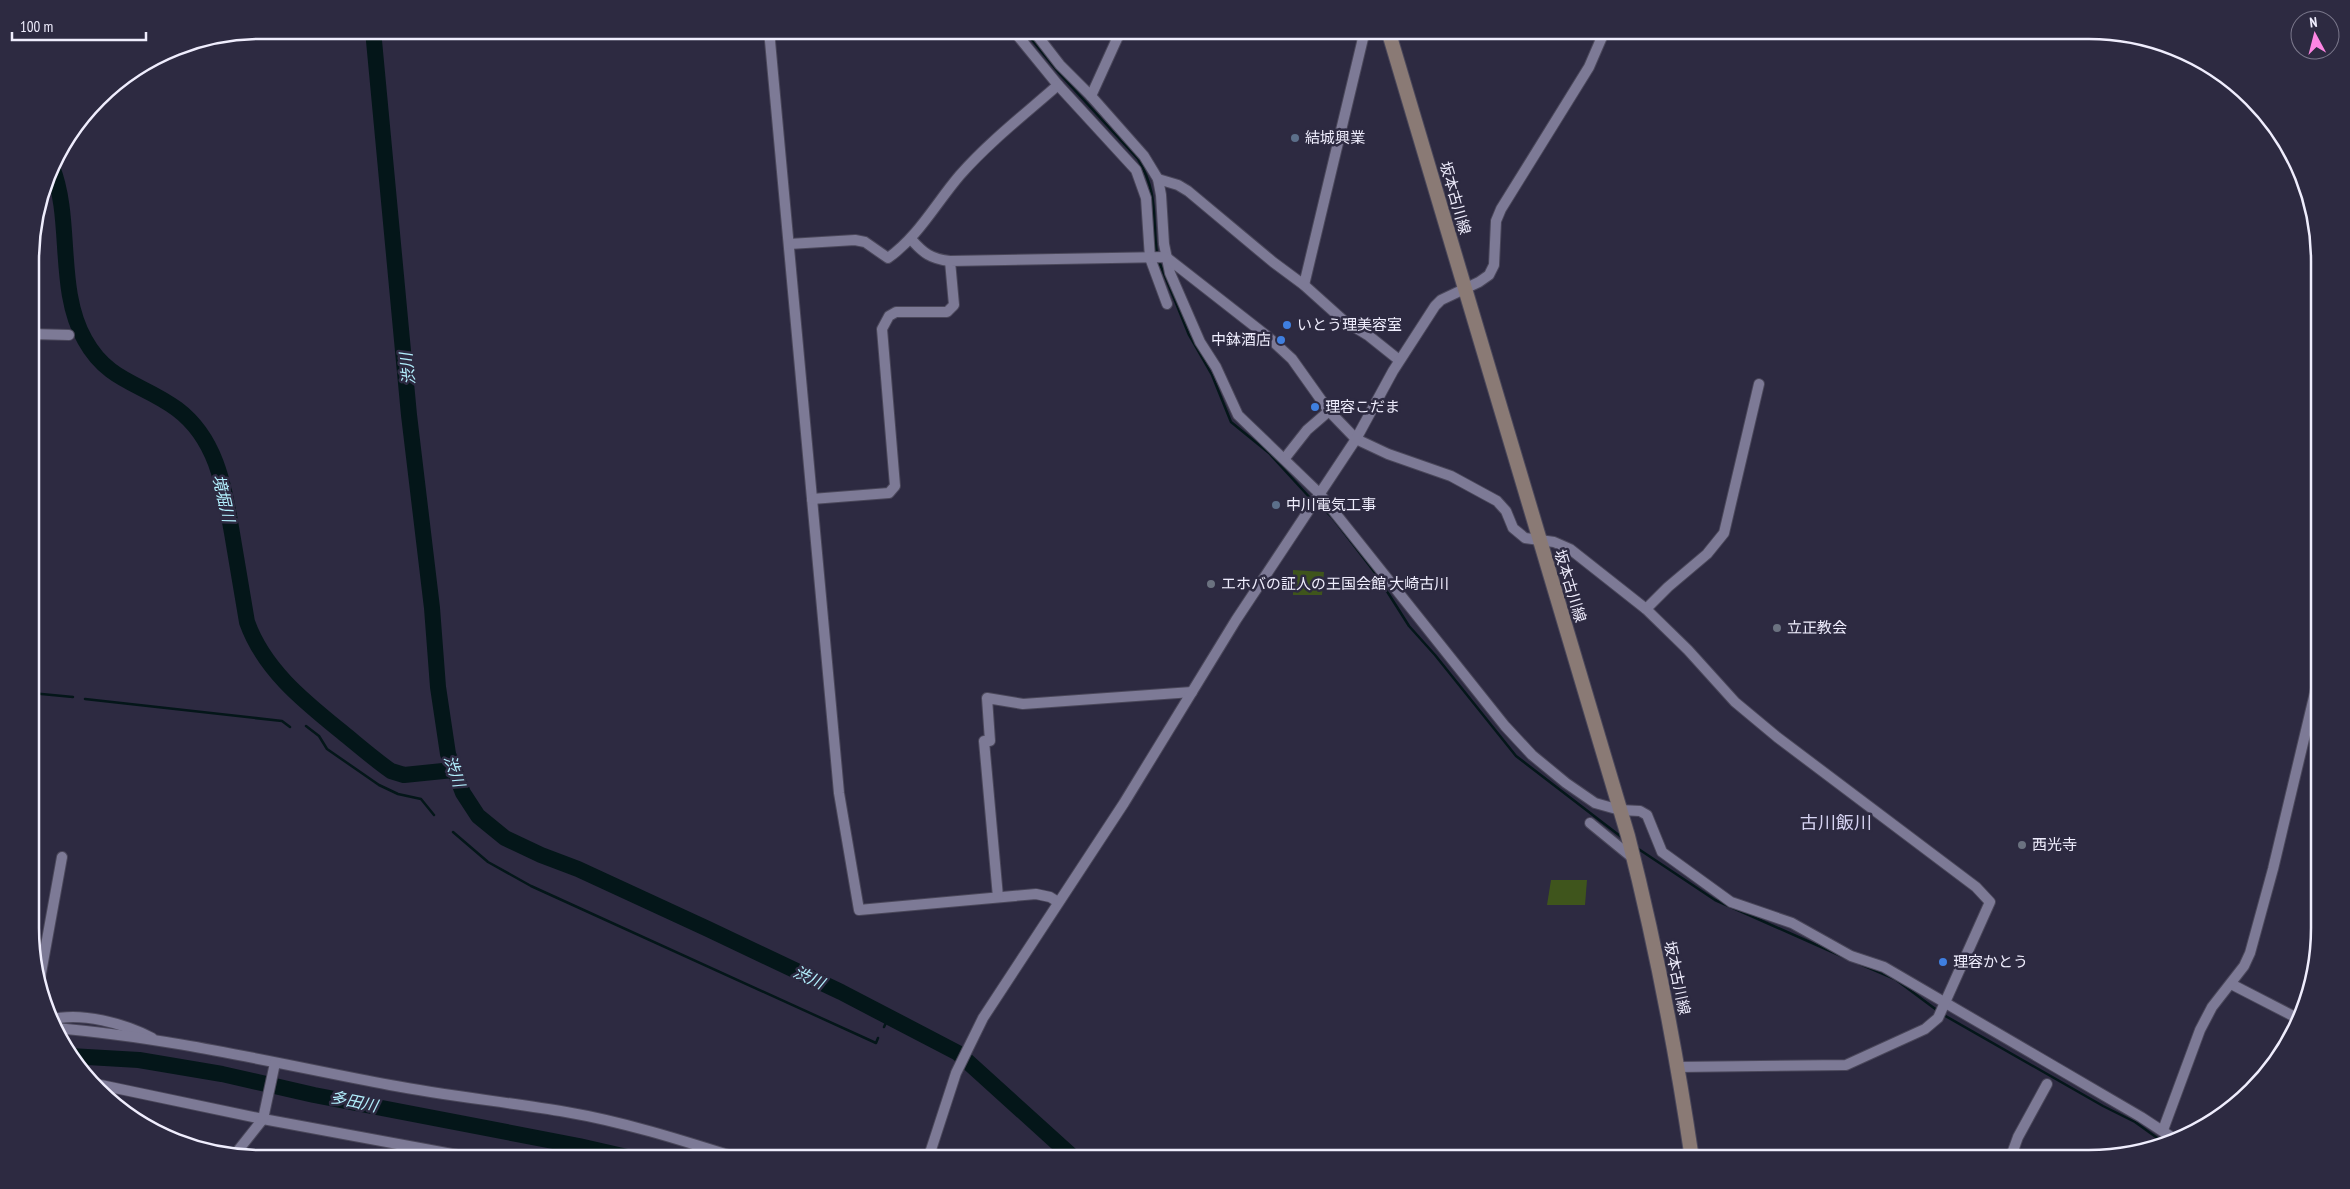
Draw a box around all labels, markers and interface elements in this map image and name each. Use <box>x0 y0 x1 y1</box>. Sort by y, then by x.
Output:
scale bar <box>12 10 146 42</box>
north arrow <box>2290 10 2340 60</box>
text: N <box>2309 13 2318 31</box>
text: 100 m <box>20 17 53 36</box>
place label: 結城興業 <box>1305 128 1365 147</box>
marker: 結城興業 <box>1289 132 1301 144</box>
street label: 坂本古川線 <box>1436 159 1475 237</box>
place label: いとう理美容室 <box>1297 315 1402 334</box>
marker: いとう理美容室 <box>1281 319 1293 331</box>
place label: 中鉢酒店 <box>1211 330 1271 349</box>
marker: 中鉢酒店 <box>1275 334 1287 346</box>
water label: 渋川 <box>395 350 419 386</box>
place label: 理容こだま <box>1325 397 1400 416</box>
marker: 理容こだま <box>1309 401 1321 413</box>
water label: 境堀川 <box>209 472 240 526</box>
place label: 中川電気工事 <box>1286 495 1376 514</box>
marker: 中川電気工事 <box>1270 499 1282 511</box>
street label: 坂本古川線 <box>1550 547 1591 625</box>
place label: エホバの証人の王国会館 大崎古川 <box>1221 574 1449 593</box>
marker: エホバの証人の王国会館 大崎古川 <box>1205 578 1217 590</box>
place label: 立正教会 <box>1787 618 1847 637</box>
marker: 立正教会 <box>1771 622 1783 634</box>
water label: 渋川 <box>440 753 470 791</box>
district label: 古川飯川 <box>1800 811 1872 834</box>
place label: 西光寺 <box>2032 835 2077 854</box>
marker: 西光寺 <box>2016 839 2028 851</box>
street label: 坂本古川線 <box>1660 939 1695 1017</box>
place label: 理容かとう <box>1953 952 2028 971</box>
marker: 理容かとう <box>1937 956 1949 968</box>
water label: 渋川 <box>790 961 830 994</box>
water label: 多田川 <box>328 1086 382 1116</box>

